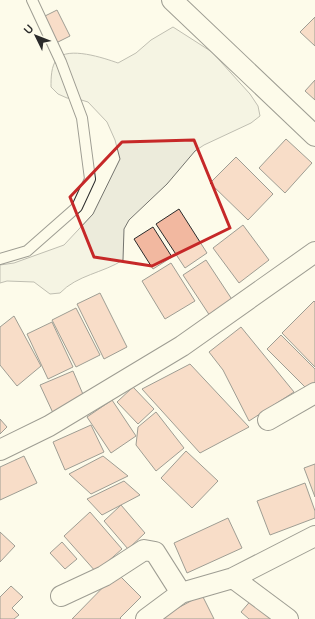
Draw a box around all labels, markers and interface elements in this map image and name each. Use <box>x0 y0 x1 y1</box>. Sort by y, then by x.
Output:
north arrow <box>16 16 56 56</box>
text: U <box>21 21 36 36</box>

